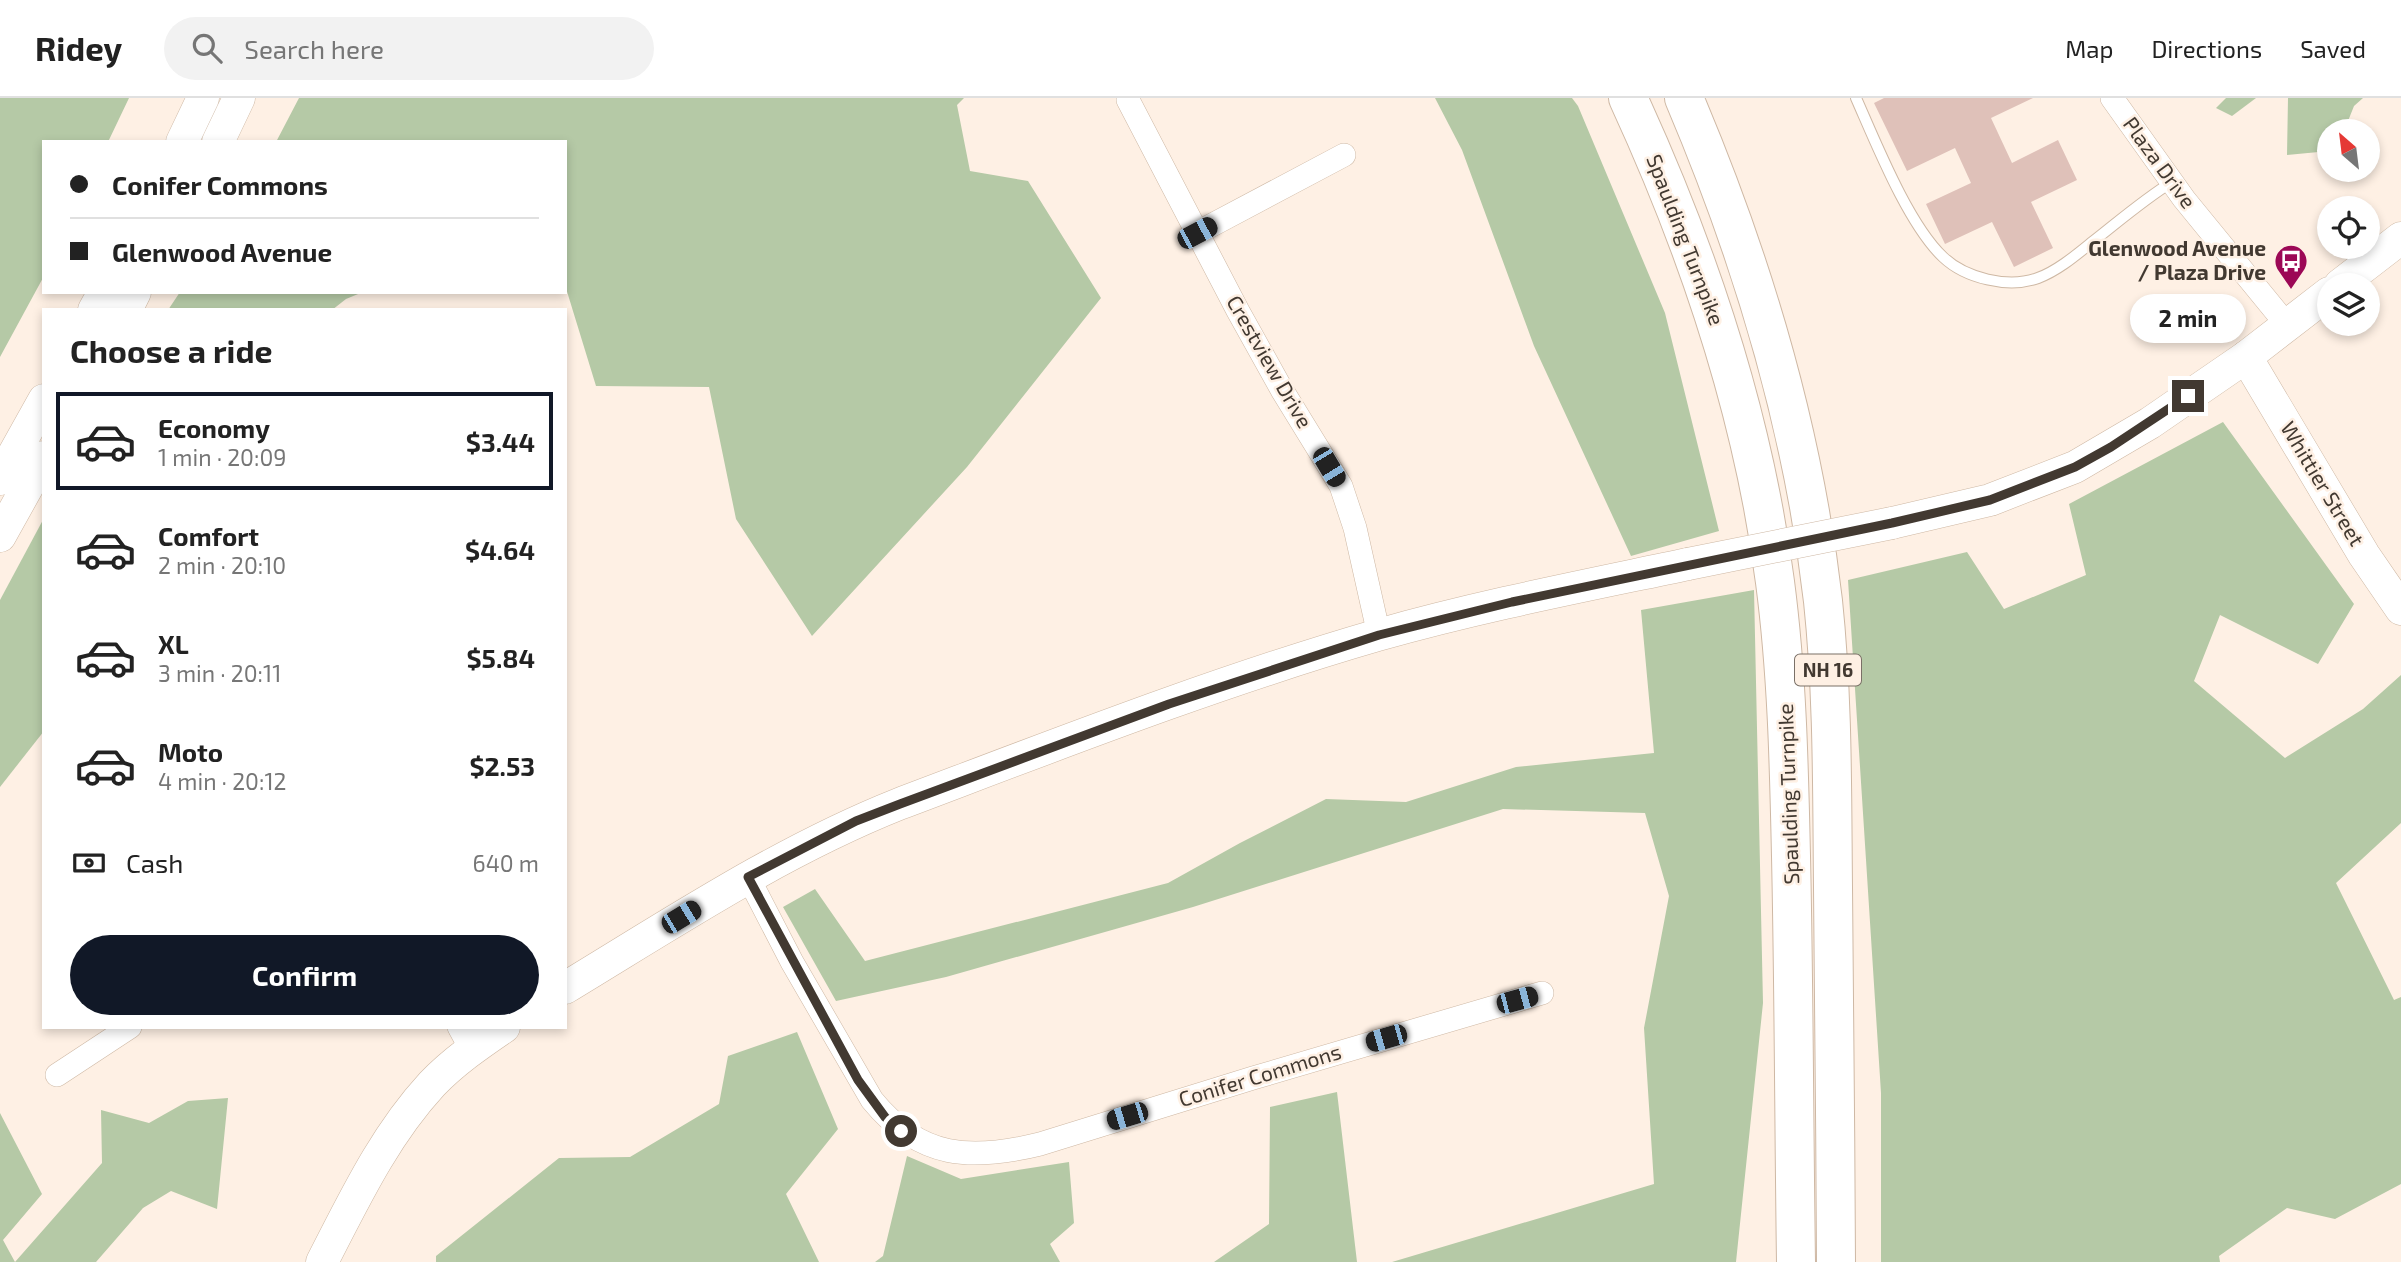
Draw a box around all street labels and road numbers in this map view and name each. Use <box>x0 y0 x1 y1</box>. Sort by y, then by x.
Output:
street label: Plaza Drive <box>2119 112 2202 213</box>
street label: Spaulding Turnpike <box>1642 150 1731 328</box>
street label: Crestview Drive <box>1222 290 1318 432</box>
street label: Whittier Street <box>2276 416 2370 550</box>
road number: NH 16 <box>1795 654 1861 685</box>
street label: Spaulding Turnpike <box>1772 703 1803 885</box>
street label: Conifer Commons <box>1175 1038 1344 1111</box>

